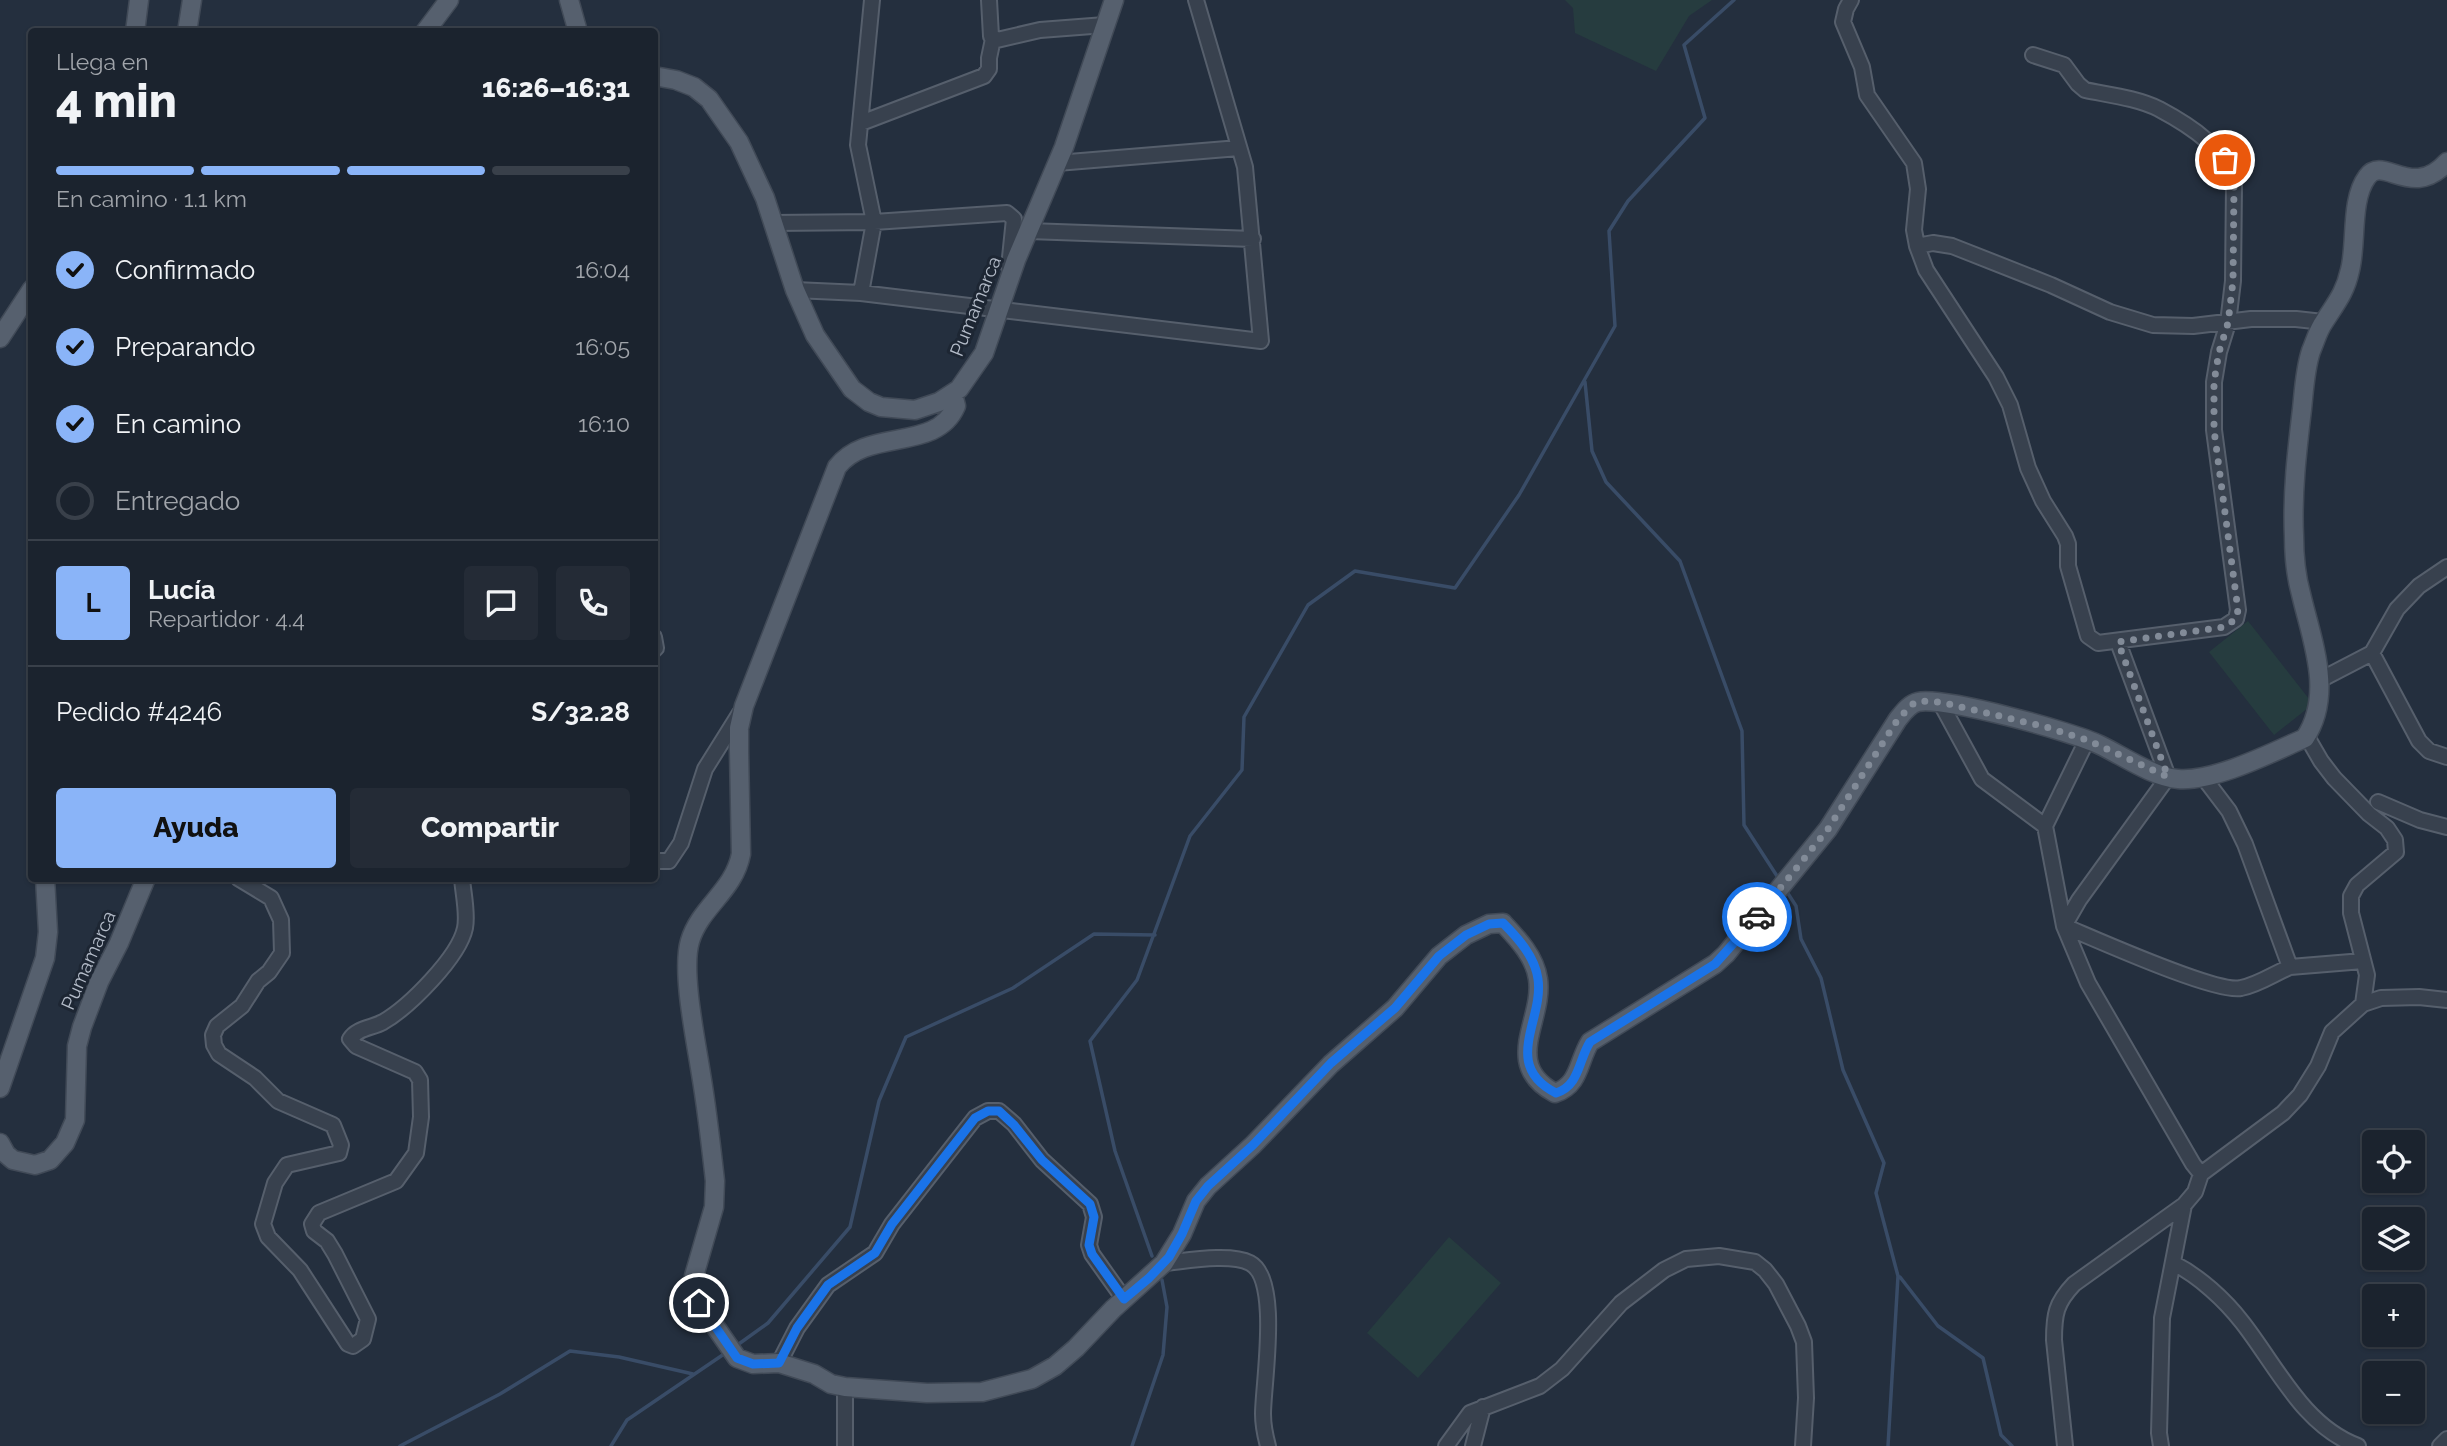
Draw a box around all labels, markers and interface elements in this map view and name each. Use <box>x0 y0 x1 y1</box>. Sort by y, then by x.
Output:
text: Llega en <box>56 48 149 75</box>
text: 16:26–16:31 <box>482 73 630 103</box>
text: 4 min <box>56 74 177 128</box>
pin <box>2195 130 2255 190</box>
icon: bag <box>2206 141 2244 179</box>
text: En camino · 1.1 km <box>56 185 247 212</box>
icon: check <box>56 251 94 289</box>
street label: Pumamarca <box>945 253 1005 359</box>
text: Confirmado <box>115 255 255 285</box>
text: 16:04 <box>575 256 630 283</box>
icon: check <box>56 328 94 366</box>
text: Preparando <box>115 332 255 362</box>
text: 16:05 <box>575 333 630 360</box>
icon: check <box>56 405 94 443</box>
text: En camino <box>115 409 241 439</box>
text: 16:10 <box>578 410 630 437</box>
text: Entregado <box>115 486 240 516</box>
button: chat <box>464 566 538 640</box>
button: phone <box>556 566 630 640</box>
text: Lucía <box>148 575 215 605</box>
text: L <box>85 588 101 618</box>
text: Repartidor · 4.4 <box>148 605 305 632</box>
text: Pedido #4246 <box>56 697 222 727</box>
text: S/32.28 <box>531 697 630 727</box>
button: Ayuda <box>56 788 336 868</box>
button: Compartir <box>350 788 630 868</box>
courier <box>1722 882 1792 952</box>
icon: car <box>1738 898 1776 936</box>
street label: Pumamarca <box>56 907 120 1013</box>
map controls <box>2362 1130 2425 1424</box>
button: locate <box>2362 1130 2425 1193</box>
button: layers <box>2362 1207 2425 1270</box>
pin <box>669 1273 729 1333</box>
icon: home <box>680 1284 718 1322</box>
button: + <box>2362 1284 2425 1347</box>
button: − <box>2362 1361 2425 1424</box>

